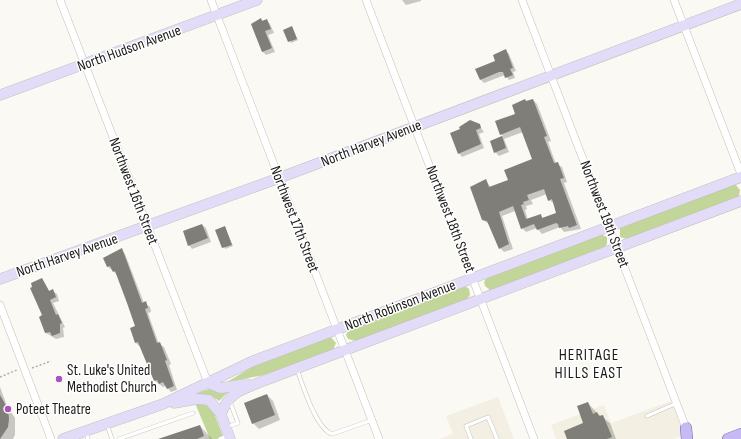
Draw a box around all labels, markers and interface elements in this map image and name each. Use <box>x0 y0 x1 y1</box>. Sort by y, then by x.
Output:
street label: North Hudson Avenue <box>75 21 184 76</box>
street label: North Harvey Avenue <box>318 116 424 171</box>
street label: Northwest 16th Street <box>104 135 163 248</box>
street label: Northwest 19th Street <box>575 158 634 271</box>
street label: Northwest 17th Street <box>266 163 324 275</box>
street label: Northwest 18th Street <box>421 163 480 276</box>
street label: North Harvey Avenue <box>14 229 120 282</box>
street label: North Robinson Avenue <box>342 276 458 335</box>
district label: HERITAGE HILLS EAST <box>554 346 624 383</box>
place label: St. Luke's United Methodist Church <box>67 361 157 397</box>
marker: St. Luke's United Methodist Church <box>54 374 64 384</box>
place label: Poteet Theatre <box>16 400 91 419</box>
marker: Poteet Theatre <box>3 404 13 414</box>

